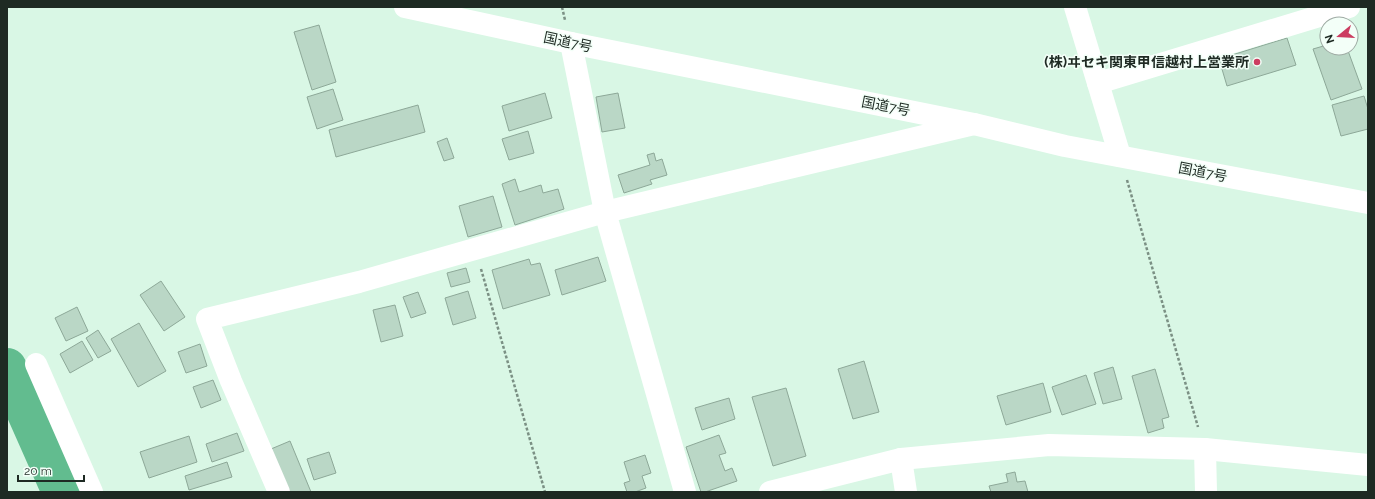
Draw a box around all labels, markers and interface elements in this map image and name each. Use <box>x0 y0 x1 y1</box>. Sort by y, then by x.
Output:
north arrow <box>1319 16 1359 56</box>
street label: 国道7号 <box>542 29 594 55</box>
text: N <box>1322 33 1337 45</box>
place label: (株)ヰセキ関東甲信越村上営業所 <box>1044 54 1249 70</box>
marker: (株)ヰセキ関東甲信越村上営業所 <box>1252 57 1262 67</box>
street label: 国道7号 <box>860 93 912 119</box>
street label: 国道7号 <box>1177 159 1229 185</box>
scale bar <box>18 457 84 483</box>
text: 20 m <box>24 464 52 478</box>

